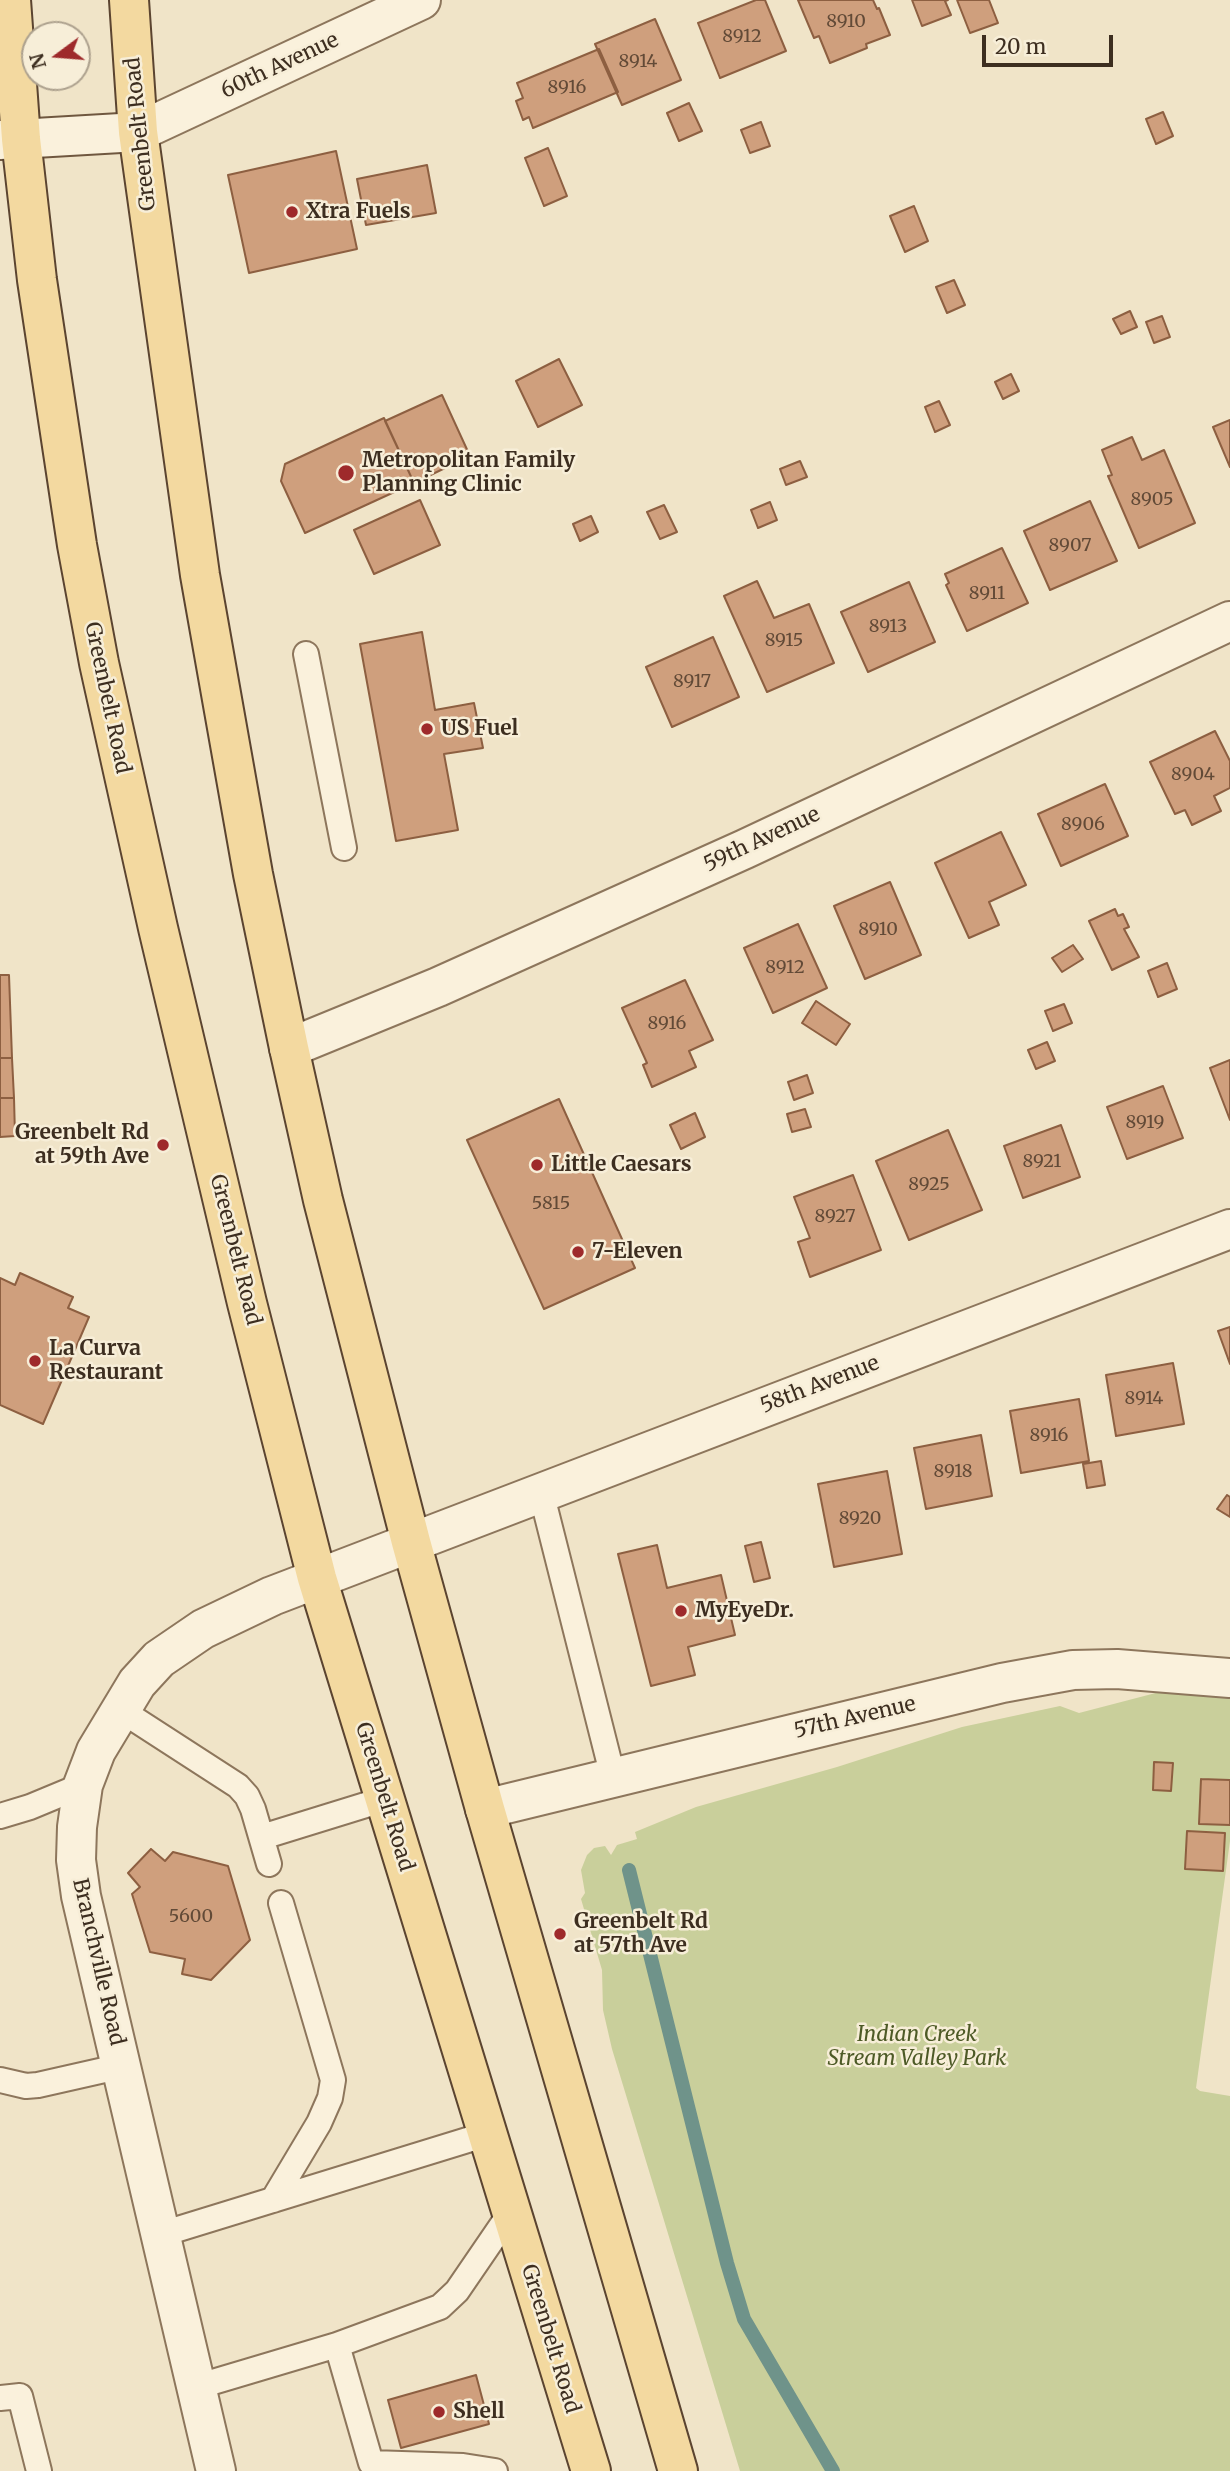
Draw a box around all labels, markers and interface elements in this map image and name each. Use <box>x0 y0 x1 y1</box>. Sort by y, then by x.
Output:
house number: 8910 <box>826 11 866 33</box>
north arrow <box>21 21 91 91</box>
scale bar <box>985 21 1116 65</box>
house number: 8912 <box>722 26 762 48</box>
street label: 60th Avenue <box>217 28 343 104</box>
text: 20 m <box>995 33 1046 60</box>
text: N <box>24 51 51 72</box>
house number: 8914 <box>619 51 657 73</box>
street label: Greenbelt Road <box>120 56 162 212</box>
house number: 8916 <box>548 77 586 99</box>
place label: Xtra Fuels <box>306 199 411 225</box>
marker: Xtra Fuels <box>284 204 300 220</box>
place label: Metropolitan Family Planning Clinic <box>362 448 575 498</box>
marker: Metropolitan Family Planning Clinic <box>336 463 356 483</box>
house number: 8905 <box>1130 489 1174 511</box>
house number: 8907 <box>1049 535 1091 557</box>
house number: 8911 <box>969 583 1005 605</box>
house number: 8913 <box>869 616 907 638</box>
street label: Greenbelt Road <box>79 620 135 776</box>
house number: 8915 <box>765 630 803 652</box>
house number: 8917 <box>673 671 711 693</box>
place label: US Fuel <box>441 716 518 742</box>
marker: US Fuel <box>419 721 435 737</box>
house number: 8904 <box>1171 764 1215 786</box>
street label: 59th Avenue <box>700 802 824 878</box>
house number: 8906 <box>1061 814 1105 836</box>
house number: 8910 <box>858 919 898 941</box>
house number: 8912 <box>765 957 805 979</box>
house number: 8916 <box>648 1013 686 1035</box>
house number: 8919 <box>1126 1112 1164 1134</box>
place label: Greenbelt Rd at 59th Ave <box>15 1120 149 1170</box>
marker: Greenbelt Rd at 59th Ave <box>155 1137 171 1153</box>
house number: 8921 <box>1022 1151 1062 1173</box>
place label: Little Caesars <box>551 1152 692 1178</box>
marker: Little Caesars <box>529 1157 545 1173</box>
street label: Greenbelt Road <box>204 1172 266 1328</box>
house number: 8925 <box>908 1174 950 1196</box>
house number: 5815 <box>532 1193 570 1215</box>
house number: 8927 <box>814 1206 856 1228</box>
place label: 7-Eleven <box>592 1239 682 1265</box>
marker: 7-Eleven <box>570 1244 586 1260</box>
place label: La Curva Restaurant <box>49 1336 163 1386</box>
street label: 58th Avenue <box>757 1351 883 1419</box>
marker: La Curva Restaurant <box>27 1353 43 1369</box>
house number: 8914 <box>1125 1388 1163 1410</box>
house number: 8916 <box>1030 1425 1068 1447</box>
house number: 8918 <box>934 1461 972 1483</box>
house number: 8920 <box>839 1508 881 1530</box>
place label: MyEyeDr. <box>695 1598 794 1624</box>
marker: MyEyeDr. <box>673 1603 689 1619</box>
street label: 57th Avenue <box>792 1692 918 1744</box>
street label: Greenbelt Road <box>349 1720 419 1874</box>
street label: Branchville Road <box>67 1876 129 2048</box>
house number: 5600 <box>169 1906 213 1928</box>
place label: Greenbelt Rd at 57th Ave <box>574 1909 708 1959</box>
marker: Greenbelt Rd at 57th Ave <box>552 1926 568 1942</box>
park label: Indian Creek Stream Valley Park <box>827 2022 1007 2072</box>
street label: Greenbelt Road <box>515 2262 585 2416</box>
place label: Shell <box>453 2399 505 2425</box>
marker: Shell <box>431 2404 447 2420</box>

